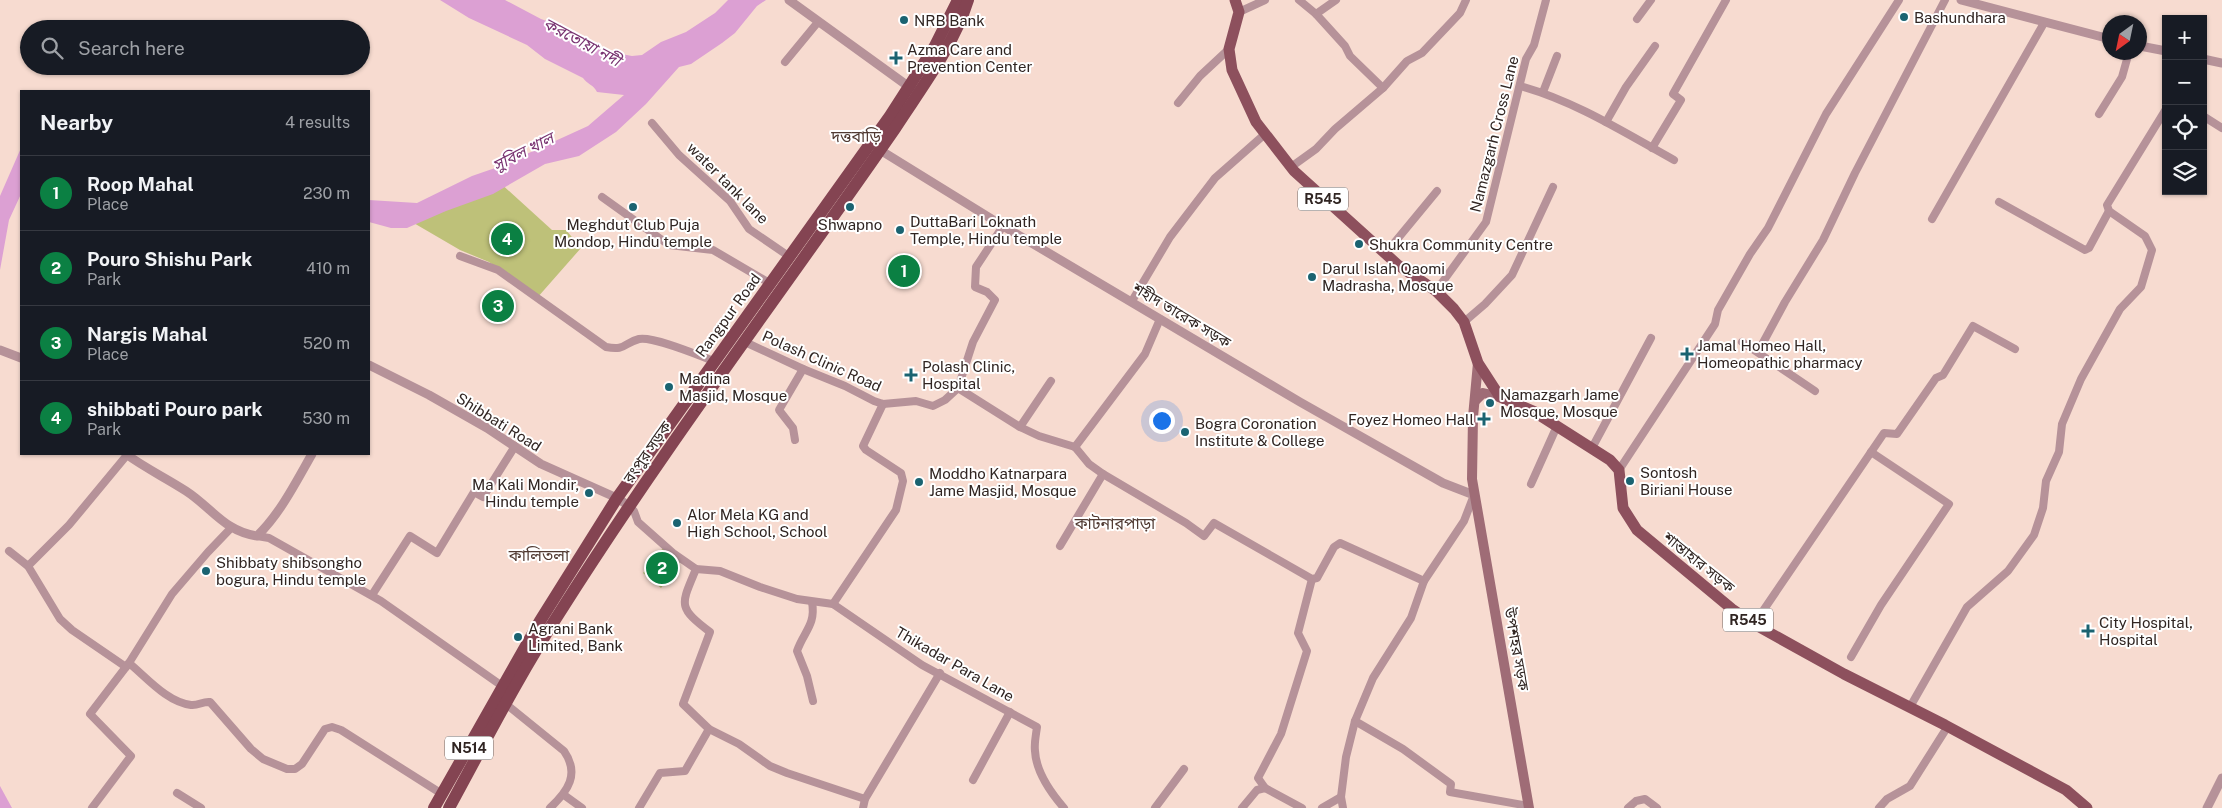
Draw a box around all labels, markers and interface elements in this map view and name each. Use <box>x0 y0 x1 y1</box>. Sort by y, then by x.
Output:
place label: Bashundhara <box>1914 9 2006 26</box>
marker: Bashundhara <box>1898 11 1910 23</box>
place label: NRB Bank <box>914 12 985 29</box>
water label: করতোয়া নদী <box>540 14 626 72</box>
marker: NRB Bank <box>898 14 910 26</box>
north arrow <box>2102 15 2147 60</box>
map controls <box>2162 15 2207 195</box>
button: + <box>2162 15 2207 60</box>
search box <box>20 20 370 75</box>
icon: search <box>38 34 66 62</box>
text: Search here <box>78 37 185 59</box>
place label: Azma Care and Prevention Center <box>907 41 1032 75</box>
marker: Azma Care and Prevention Center <box>889 51 903 65</box>
street label: Namazgarh Cross Lane <box>1466 54 1522 214</box>
button: − <box>2162 60 2207 105</box>
button: locate <box>2162 105 2207 150</box>
text: Nearby <box>40 110 113 135</box>
text: 4 results <box>285 113 350 132</box>
water label: সুবিল খাল <box>489 127 560 175</box>
district label: দত্তবাড়ি <box>830 127 881 146</box>
street label: water tank lane <box>684 139 772 227</box>
button: layers <box>2162 150 2207 195</box>
text: Roop Mahal <box>87 173 194 195</box>
text: 1 <box>53 184 59 203</box>
text: 230 m <box>303 184 350 203</box>
road number: R545 <box>1298 188 1348 210</box>
text: Place <box>87 195 129 214</box>
marker: Meghdut Club Puja Mondop, Hindu temple <box>627 201 639 213</box>
marker: Shwapno <box>844 201 856 213</box>
place label: DuttaBari Loknath Temple, Hindu temple <box>910 213 1062 247</box>
place label: Meghdut Club Puja Mondop, Hindu temple <box>554 216 712 250</box>
place label: Shwapno <box>818 216 882 233</box>
pin: 4 <box>491 220 523 258</box>
marker: DuttaBari Loknath Temple, Hindu temple <box>894 224 906 236</box>
place label: Shukra Community Centre <box>1369 236 1553 253</box>
marker: Shukra Community Centre <box>1353 238 1365 250</box>
text: Pouro Shishu Park <box>87 248 252 270</box>
pin: 1 <box>888 252 920 290</box>
text: 2 <box>51 259 61 278</box>
text: 410 m <box>306 259 350 278</box>
place label: Darul Islah Qaomi Madrasha, Mosque <box>1322 260 1453 294</box>
text: Park <box>87 270 121 289</box>
street label: Rangpur Road <box>692 270 764 360</box>
marker: Darul Islah Qaomi Madrasha, Mosque <box>1306 271 1318 283</box>
street label: শহীদ তারেক সড়ক <box>1129 279 1235 351</box>
pin: 3 <box>482 287 514 325</box>
text: Nargis Mahal <box>87 323 208 345</box>
street label: Polash Clinic Road <box>760 327 884 395</box>
text: 3 <box>51 334 61 353</box>
text: 520 m <box>303 334 350 353</box>
place label: Jamal Homeo Hall, Homeopathic pharmacy <box>1697 337 1863 371</box>
text: Place <box>87 345 129 364</box>
marker: Jamal Homeo Hall, Homeopathic pharmacy <box>1681 348 1693 360</box>
place label: Polash Clinic, Hospital <box>922 358 1015 392</box>
marker: Polash Clinic, Hospital <box>904 368 918 382</box>
place label: Madina Masjid, Mosque <box>679 370 787 404</box>
marker: Madina Masjid, Mosque <box>663 381 675 393</box>
place label: Namazgarh Jame Mosque, Mosque <box>1500 386 1619 420</box>
street label: Shibbati Road <box>453 389 545 455</box>
marker: Namazgarh Jame Mosque, Mosque <box>1484 397 1496 409</box>
text: shibbati Pouro park <box>87 398 263 420</box>
your location <box>1149 408 1175 434</box>
text: 4 <box>51 409 61 428</box>
text: 530 m <box>302 409 350 428</box>
place label: Foyez Homeo Hall <box>1348 411 1474 428</box>
marker: Foyez Homeo Hall <box>1478 413 1490 425</box>
place label: Bogra Coronation Institute & College <box>1195 415 1325 449</box>
street label: রংপুর সড়ক <box>619 417 676 487</box>
text: Park <box>87 420 121 439</box>
marker: Bogra Coronation Institute & College <box>1179 426 1191 438</box>
place label: Sontosh Biriani House <box>1640 464 1732 498</box>
place label: Moddho Katnarpara Jame Masjid, Mosque <box>929 465 1076 499</box>
marker: Sontosh Biriani House <box>1624 475 1636 487</box>
place label: Ma Kali Mondir, Hindu temple <box>472 476 579 510</box>
marker: Moddho Katnarpara Jame Masjid, Mosque <box>913 476 925 488</box>
marker: Ma Kali Mondir, Hindu temple <box>583 487 595 499</box>
place label: Alor Mela KG and High School, School <box>687 506 828 540</box>
district label: কাটনারপাড়া <box>1074 514 1156 533</box>
marker: Alor Mela KG and High School, School <box>671 517 683 529</box>
street label: শান্তাহার সড়ক <box>1659 528 1739 596</box>
district label: কালিতলা <box>508 546 570 565</box>
pin: 2 <box>646 549 678 587</box>
place label: Shibbaty shibsongho bogura, Hindu temple <box>216 554 366 588</box>
marker: Shibbaty shibsongho bogura, Hindu temple <box>200 565 212 577</box>
street label: উপশহর সড়ক <box>1501 605 1533 693</box>
road number: R545 <box>1723 608 1773 632</box>
place label: City Hospital, Hospital <box>2099 614 2193 648</box>
place label: Agrani Bank Limited, Bank <box>528 620 623 654</box>
street label: Thikadar Para Lane <box>893 623 1017 705</box>
marker: City Hospital, Hospital <box>2081 624 2095 638</box>
marker: Agrani Bank Limited, Bank <box>512 631 524 643</box>
road number: N514 <box>445 736 493 760</box>

